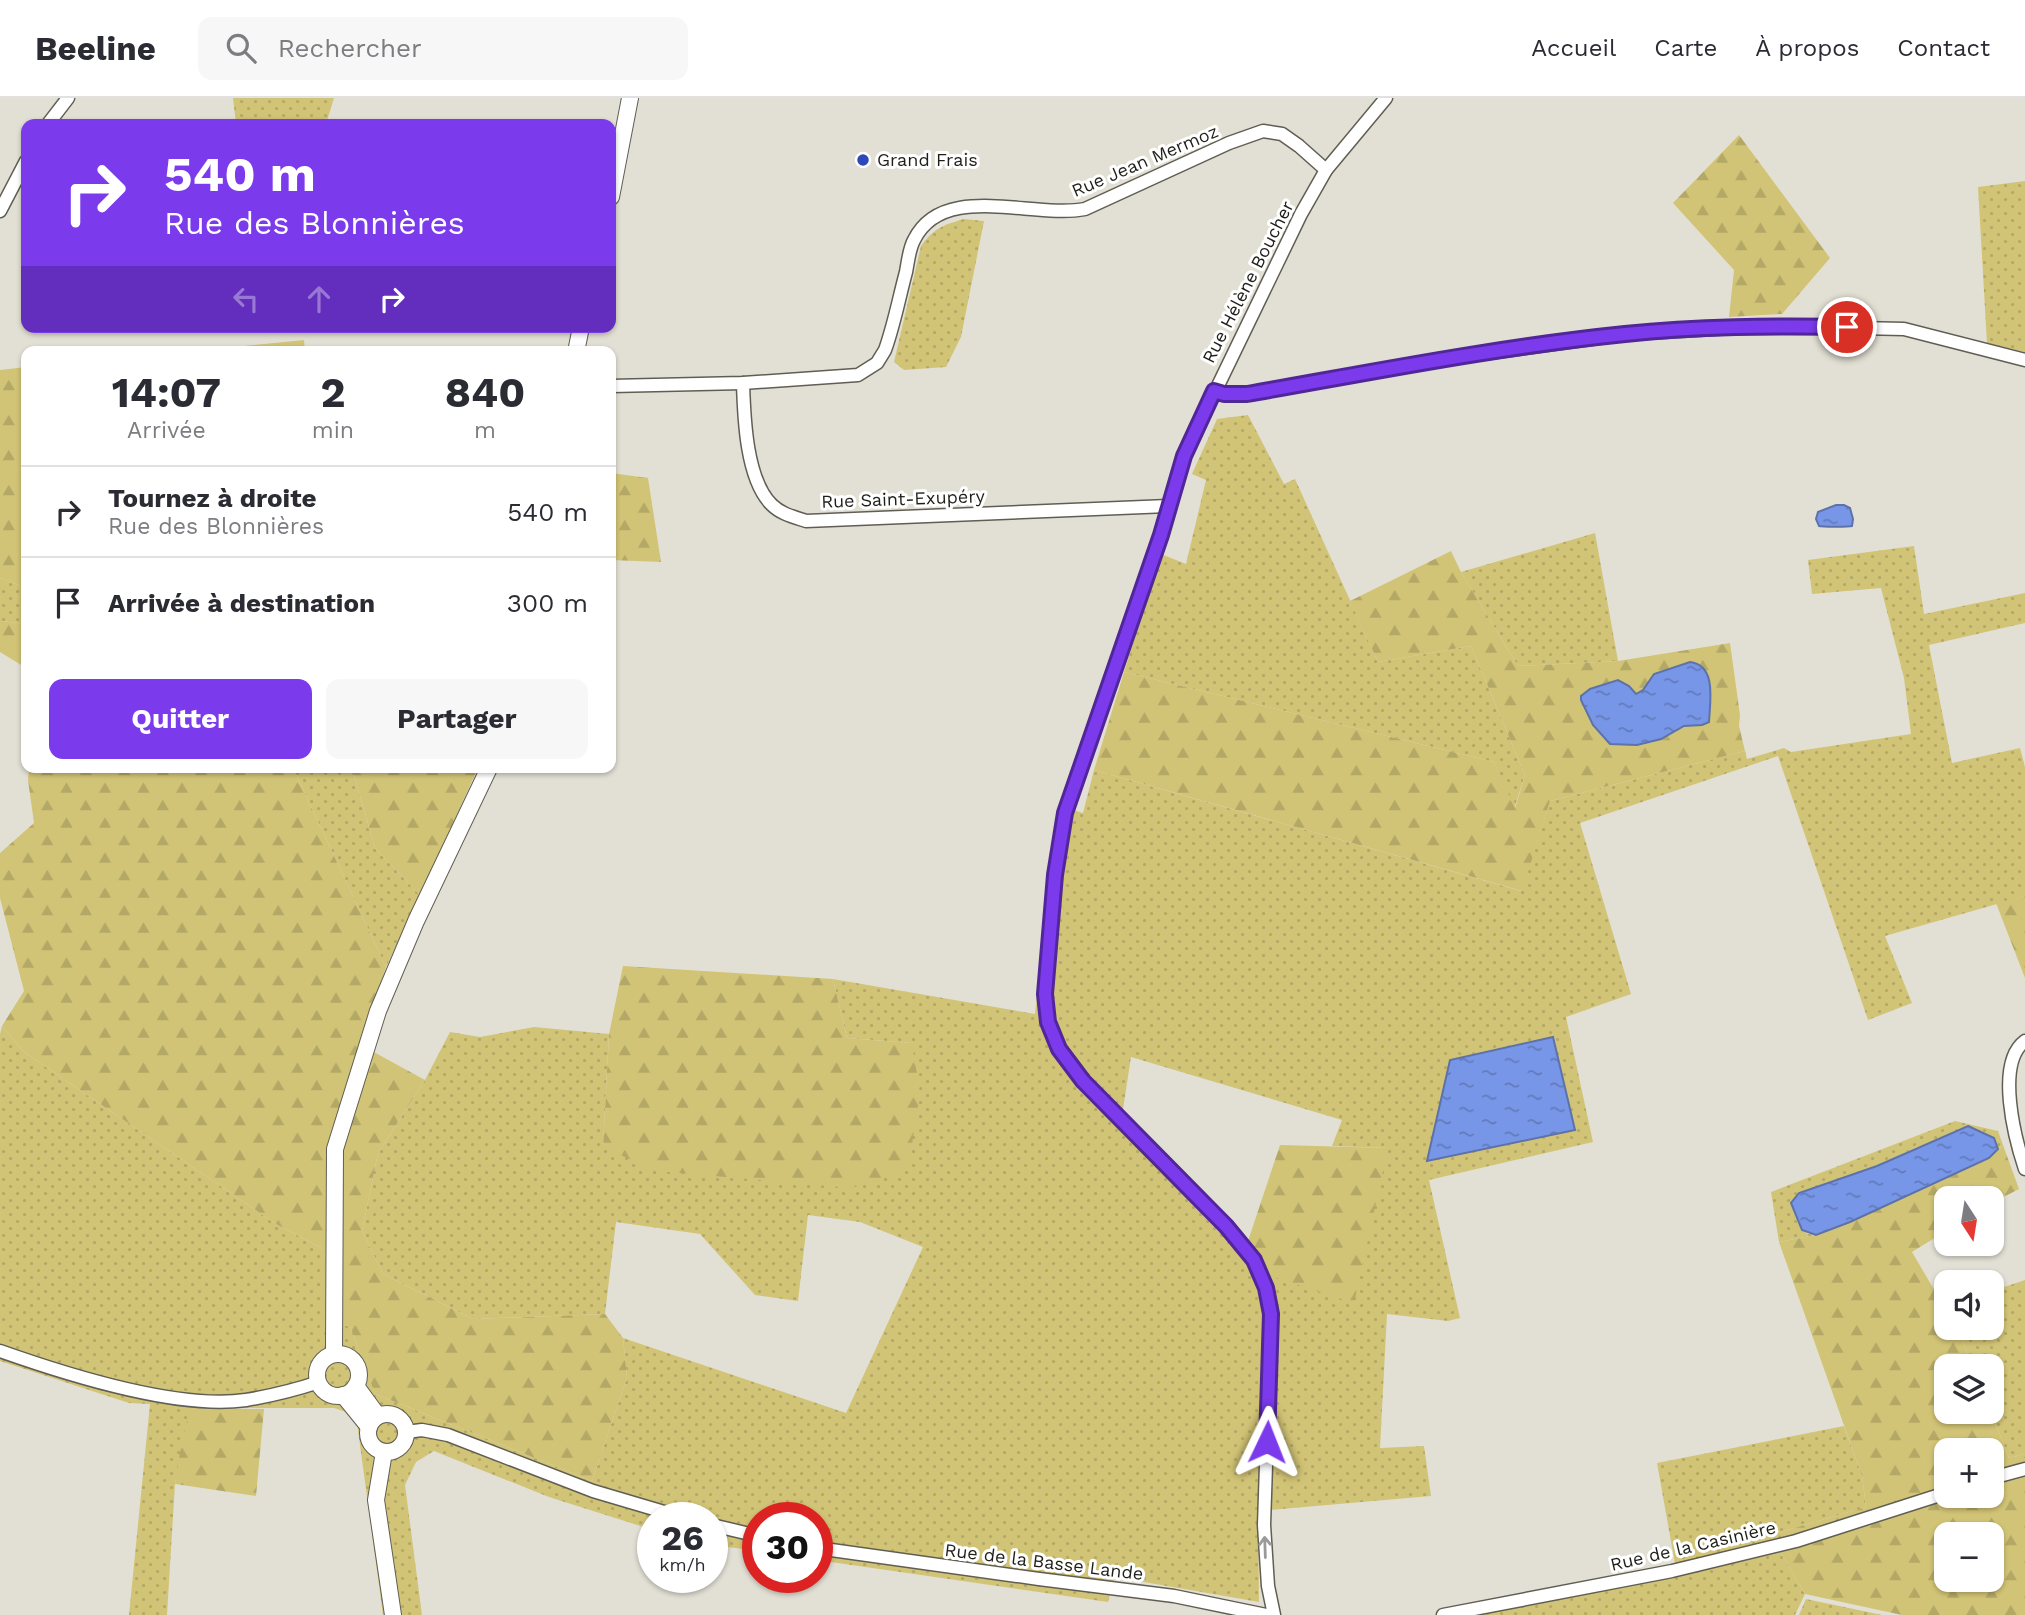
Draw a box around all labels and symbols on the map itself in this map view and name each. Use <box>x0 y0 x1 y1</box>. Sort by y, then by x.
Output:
street label: Rue Jean Mermoz <box>1068 120 1221 201</box>
place label: Grand Frais <box>877 149 978 170</box>
marker: Grand Frais <box>855 152 871 168</box>
street label: Rue Hélène Boucher <box>1198 197 1298 366</box>
pin <box>1817 297 1877 357</box>
street label: Rue Saint-Exupéry <box>821 485 986 512</box>
north arrow <box>1934 1186 2004 1256</box>
position arrow <box>1230 1405 1304 1479</box>
speed limit sign: 30 <box>742 1502 833 1593</box>
street label: Rue de la Casinière <box>1608 1516 1778 1575</box>
one-way arrow <box>1259 1536 1272 1559</box>
street label: Rue de la Basse Lande <box>944 1539 1145 1584</box>

